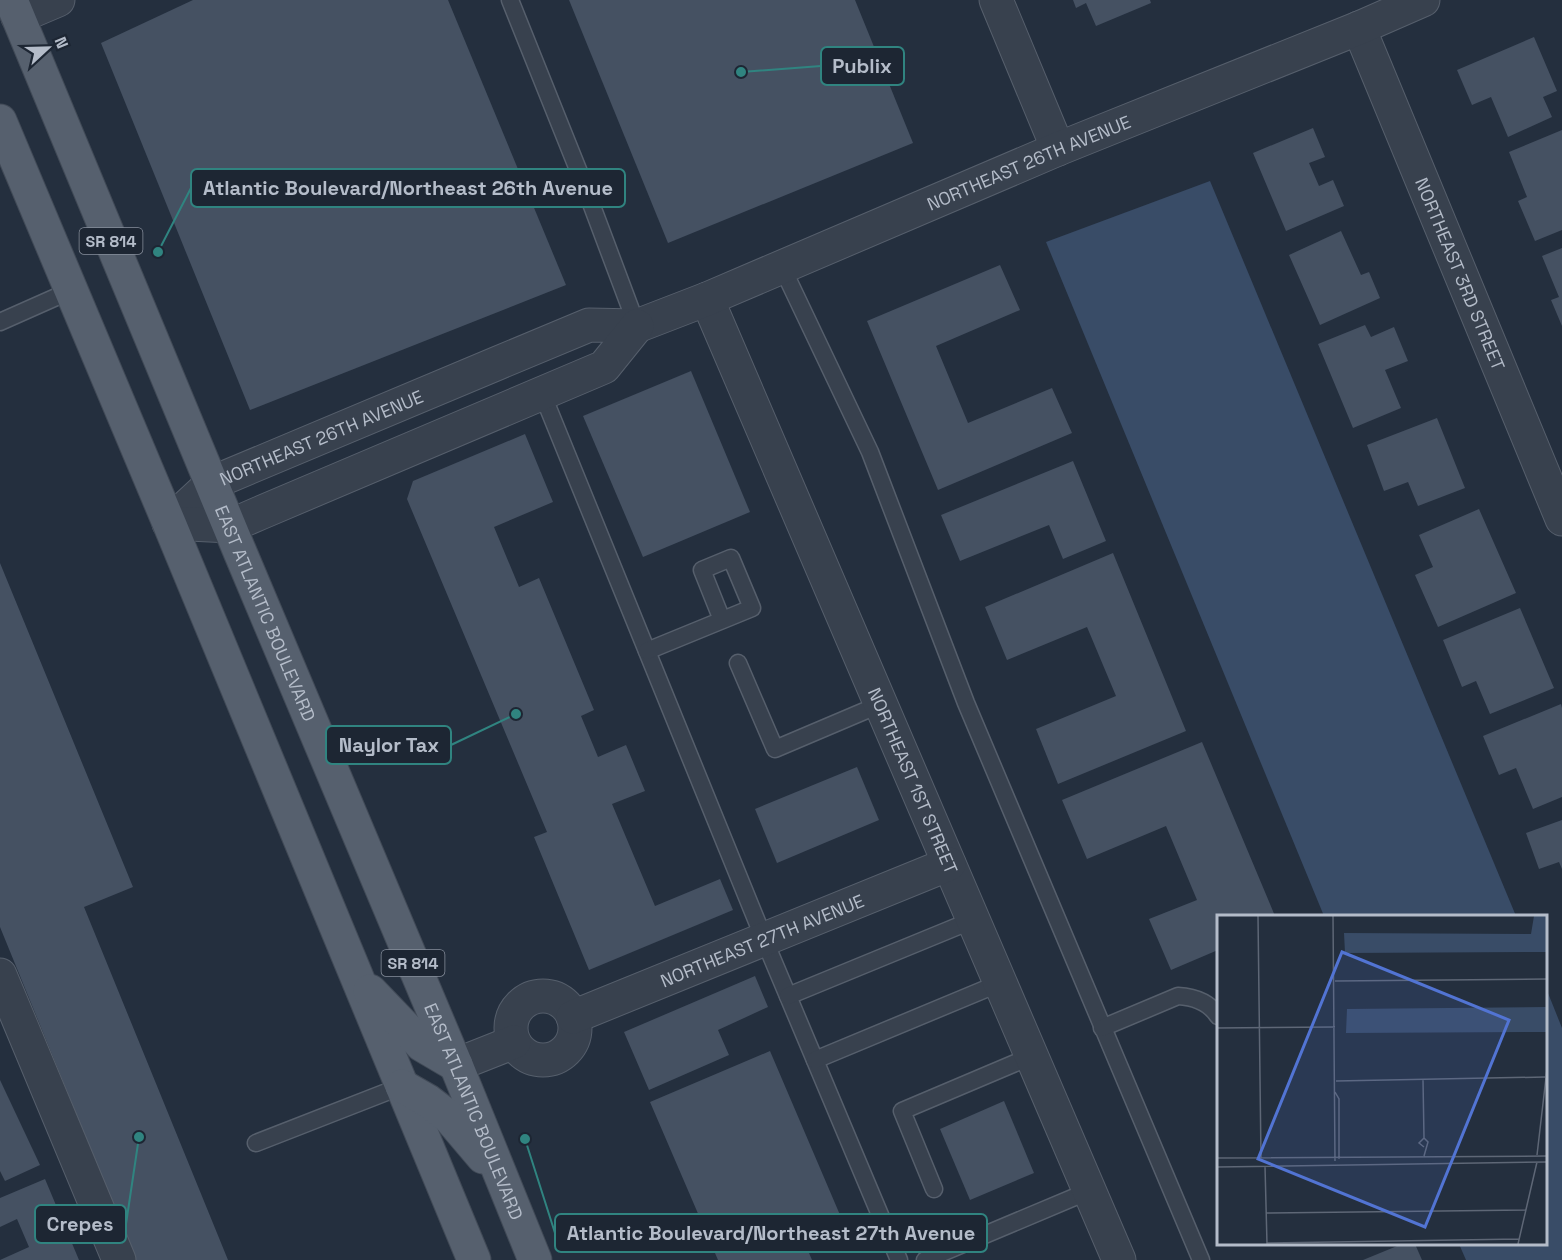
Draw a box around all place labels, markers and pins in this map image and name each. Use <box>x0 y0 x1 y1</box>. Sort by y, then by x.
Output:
callout: Publix <box>821 47 904 85</box>
callout: Atlantic Boulevard/Northeast 26th Avenue <box>191 169 625 207</box>
callout: Naylor Tax <box>326 726 451 764</box>
callout: Crepes <box>35 1205 126 1243</box>
callout: Atlantic Boulevard/Northeast 27th Avenue <box>555 1214 987 1252</box>

